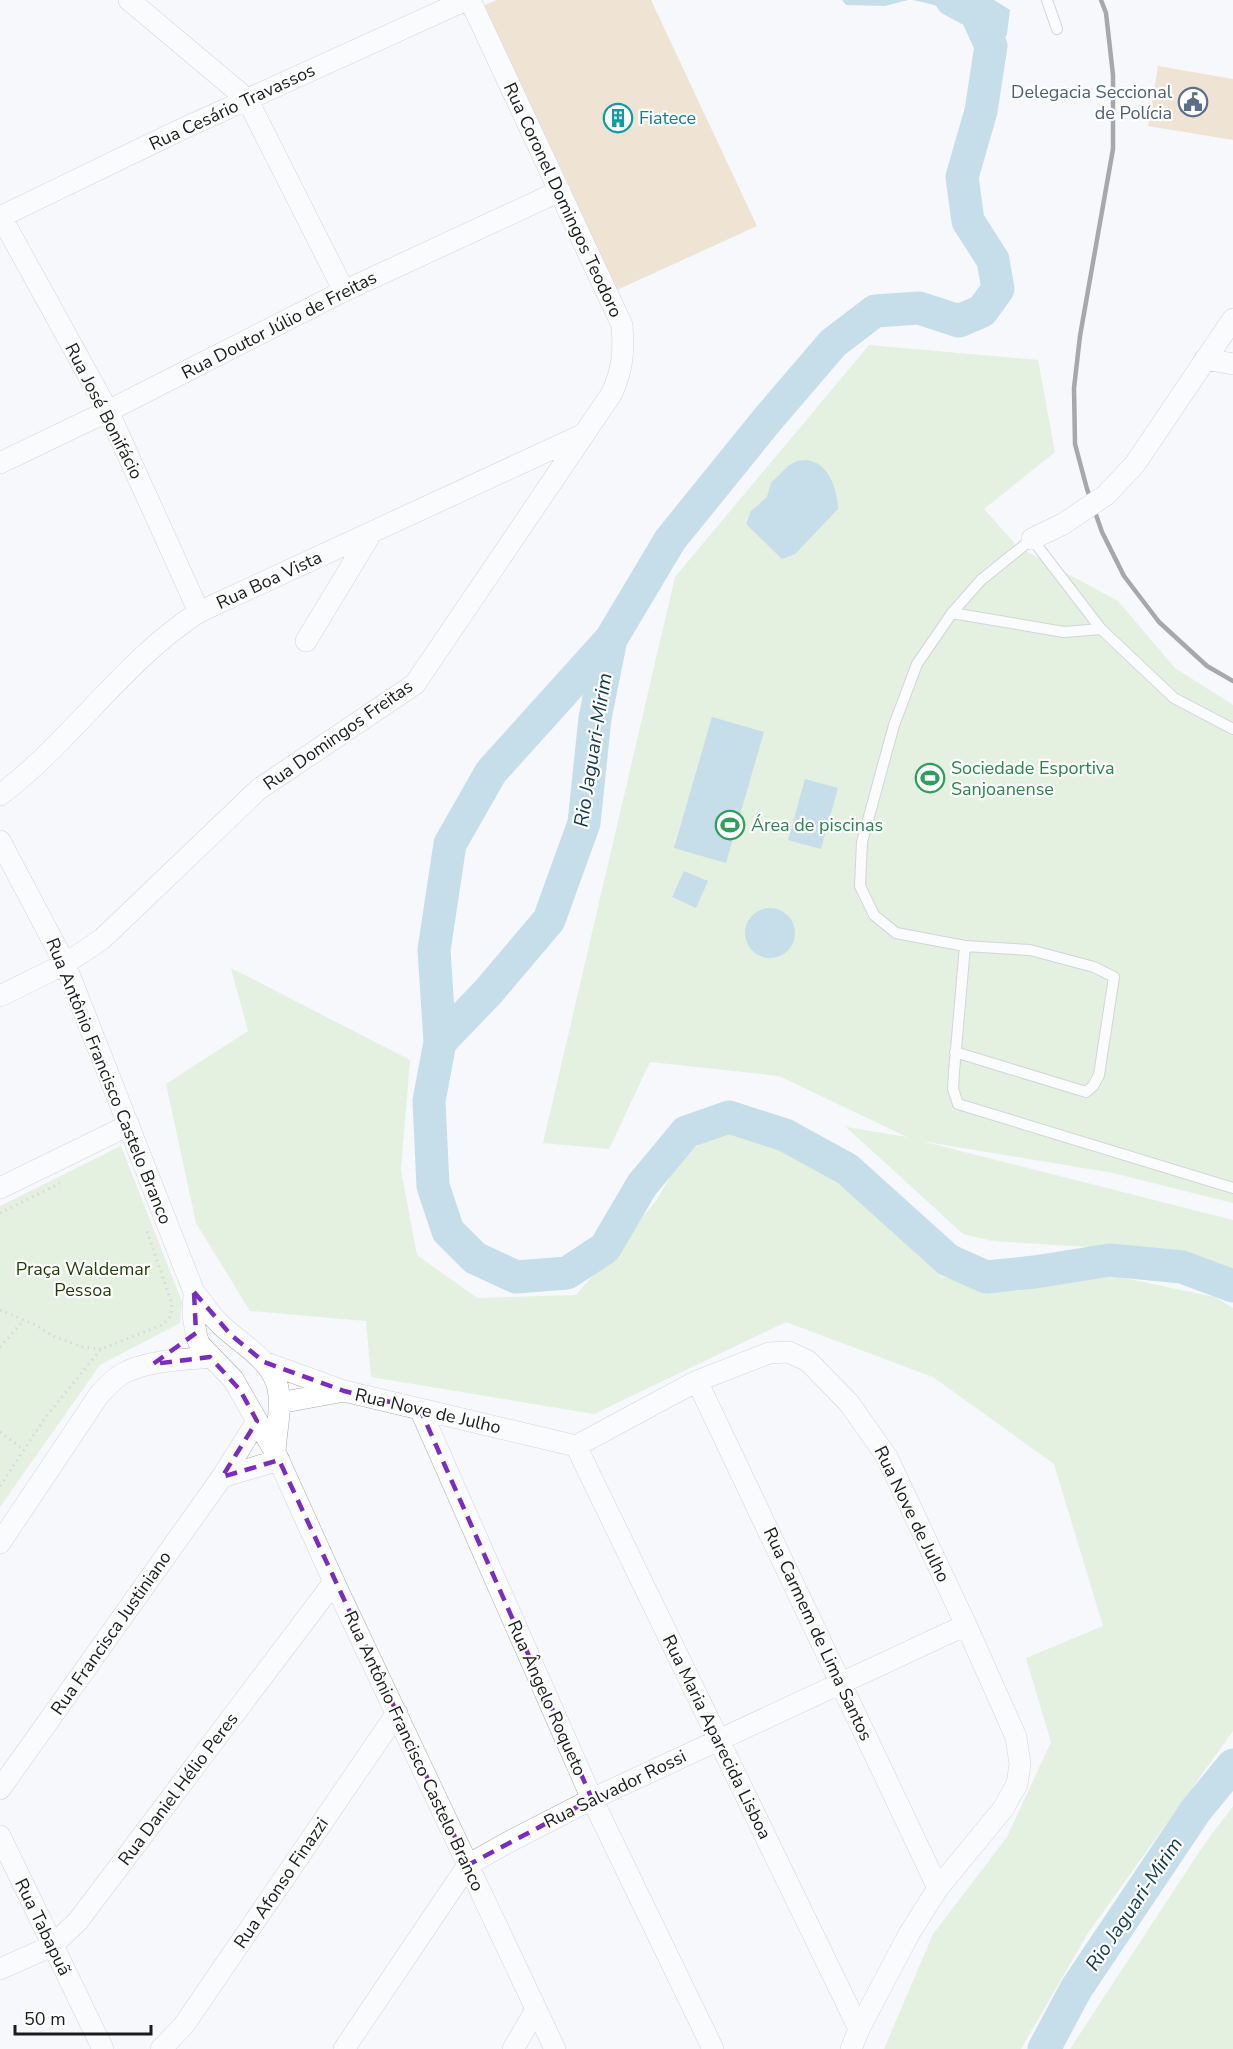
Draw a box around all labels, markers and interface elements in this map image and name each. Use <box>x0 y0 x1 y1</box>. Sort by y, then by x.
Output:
street label: Rua Cesário Travassos <box>145 58 319 156</box>
street label: Rua Coronel Domingos Teodoro <box>498 79 628 321</box>
place label: Delegacia Seccional de Polícia <box>1011 80 1173 125</box>
public building icon: Delegacia Seccional de Polícia <box>1177 86 1209 118</box>
building icon: Fiatece <box>602 102 634 134</box>
place label: Fiatece <box>639 106 696 130</box>
street label: Rua Doutor Júlio de Freitas <box>177 265 381 385</box>
street label: Rua José Bonifácio <box>59 339 149 483</box>
street label: Rua Boa Vista <box>212 545 326 615</box>
water label: Rio Jaguari-Mirim <box>567 671 619 829</box>
street label: Rua Domingos Freitas <box>258 674 418 796</box>
place label: Sociedade Esportiva Sanjoanense <box>951 756 1114 801</box>
sports icon: Sociedade Esportiva Sanjoanense <box>914 762 946 794</box>
sports icon: Área de piscinas <box>714 809 746 841</box>
place label: Área de piscinas <box>751 813 883 837</box>
street label: Rua Antônio Francisco Castelo Branco <box>40 934 178 1228</box>
park label: Praça Waldemar Pessoa <box>16 1257 151 1302</box>
street label: Rua Nove de Julho <box>353 1383 503 1439</box>
street label: Rua Nove de Julho <box>869 1442 955 1586</box>
street label: Rua Carmem de Lima Santos <box>758 1523 878 1745</box>
street label: Rua Francisca Justiniano <box>45 1546 177 1720</box>
street label: Rua Antônio Francisco Castelo Branco <box>338 1607 490 1895</box>
street label: Rua Ângelo Roqueto <box>502 1616 592 1780</box>
street label: Rua Maria Aparecida Lisboa <box>657 1631 777 1843</box>
street label: Rua Daniel Hélio Peres <box>113 1708 243 1870</box>
street label: Rua Salvador Rossi <box>540 1744 690 1834</box>
street label: Rua Afonso Finazzi <box>228 1813 334 1953</box>
water label: Rio Jaguari-Mirim <box>1079 1832 1189 1976</box>
street label: Rua Tabapuã <box>9 1874 77 1980</box>
scale bar <box>15 1998 152 2036</box>
text: 50 m <box>24 2007 66 2031</box>

